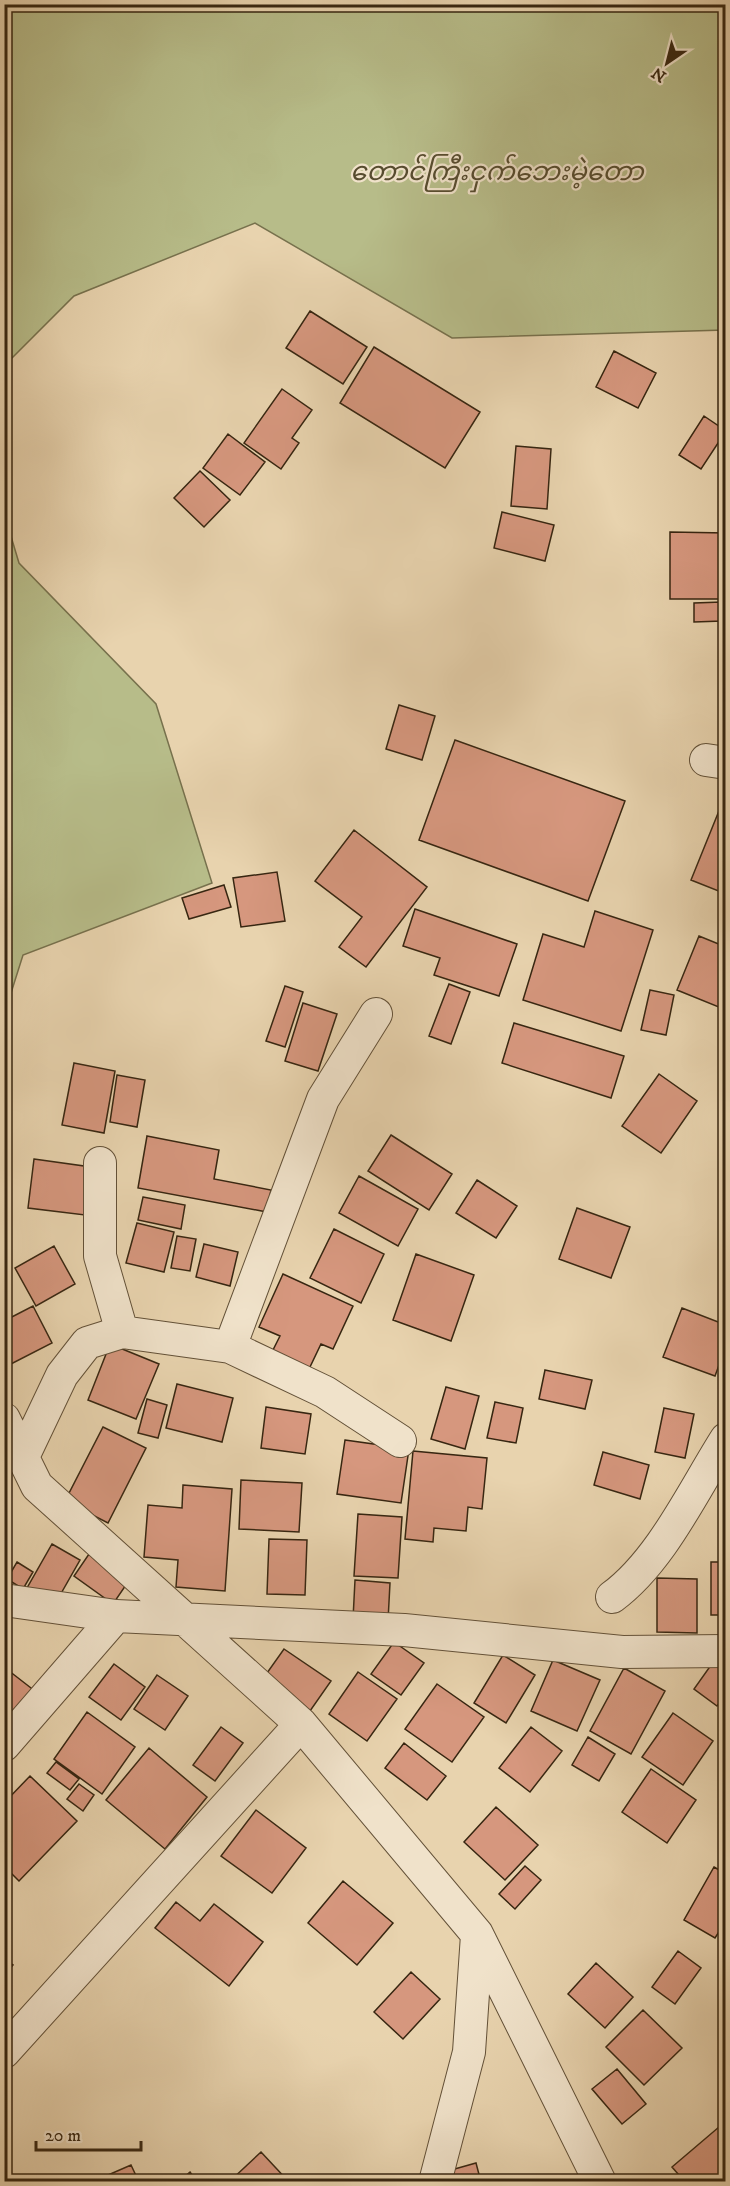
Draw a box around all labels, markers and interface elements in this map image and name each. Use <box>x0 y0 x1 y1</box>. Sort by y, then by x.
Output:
north arrow <box>637 33 697 93</box>
text: N <box>648 63 670 86</box>
park label: တောင်ကြီးငှက်ဘေးမဲ့တော <box>350 153 645 193</box>
scale bar <box>36 2114 141 2152</box>
text: 20 m <box>45 2125 81 2147</box>

